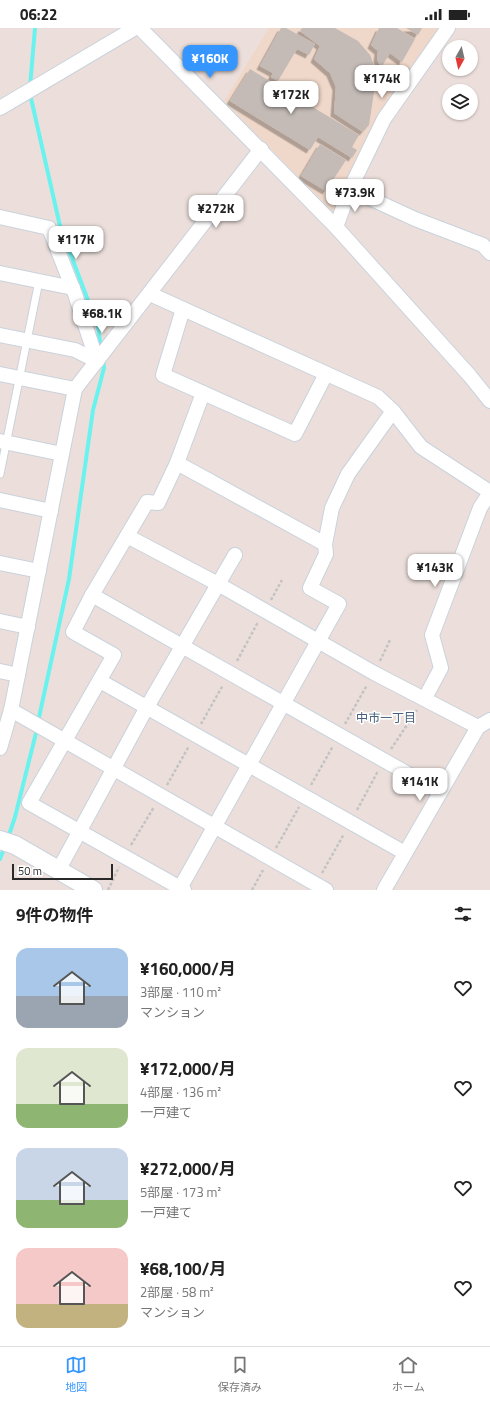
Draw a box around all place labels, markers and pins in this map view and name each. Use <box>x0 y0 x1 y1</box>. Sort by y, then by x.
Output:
pin: ¥160K <box>182 45 238 79</box>
pin: ¥174K <box>354 65 410 99</box>
pin: ¥172K <box>263 81 319 115</box>
pin: ¥73.9K <box>322 179 388 213</box>
pin: ¥272K <box>188 195 244 229</box>
pin: ¥117K <box>48 226 104 260</box>
pin: ¥68.1K <box>69 300 135 334</box>
pin: ¥143K <box>407 554 463 588</box>
pin: ¥141K <box>392 768 448 802</box>

